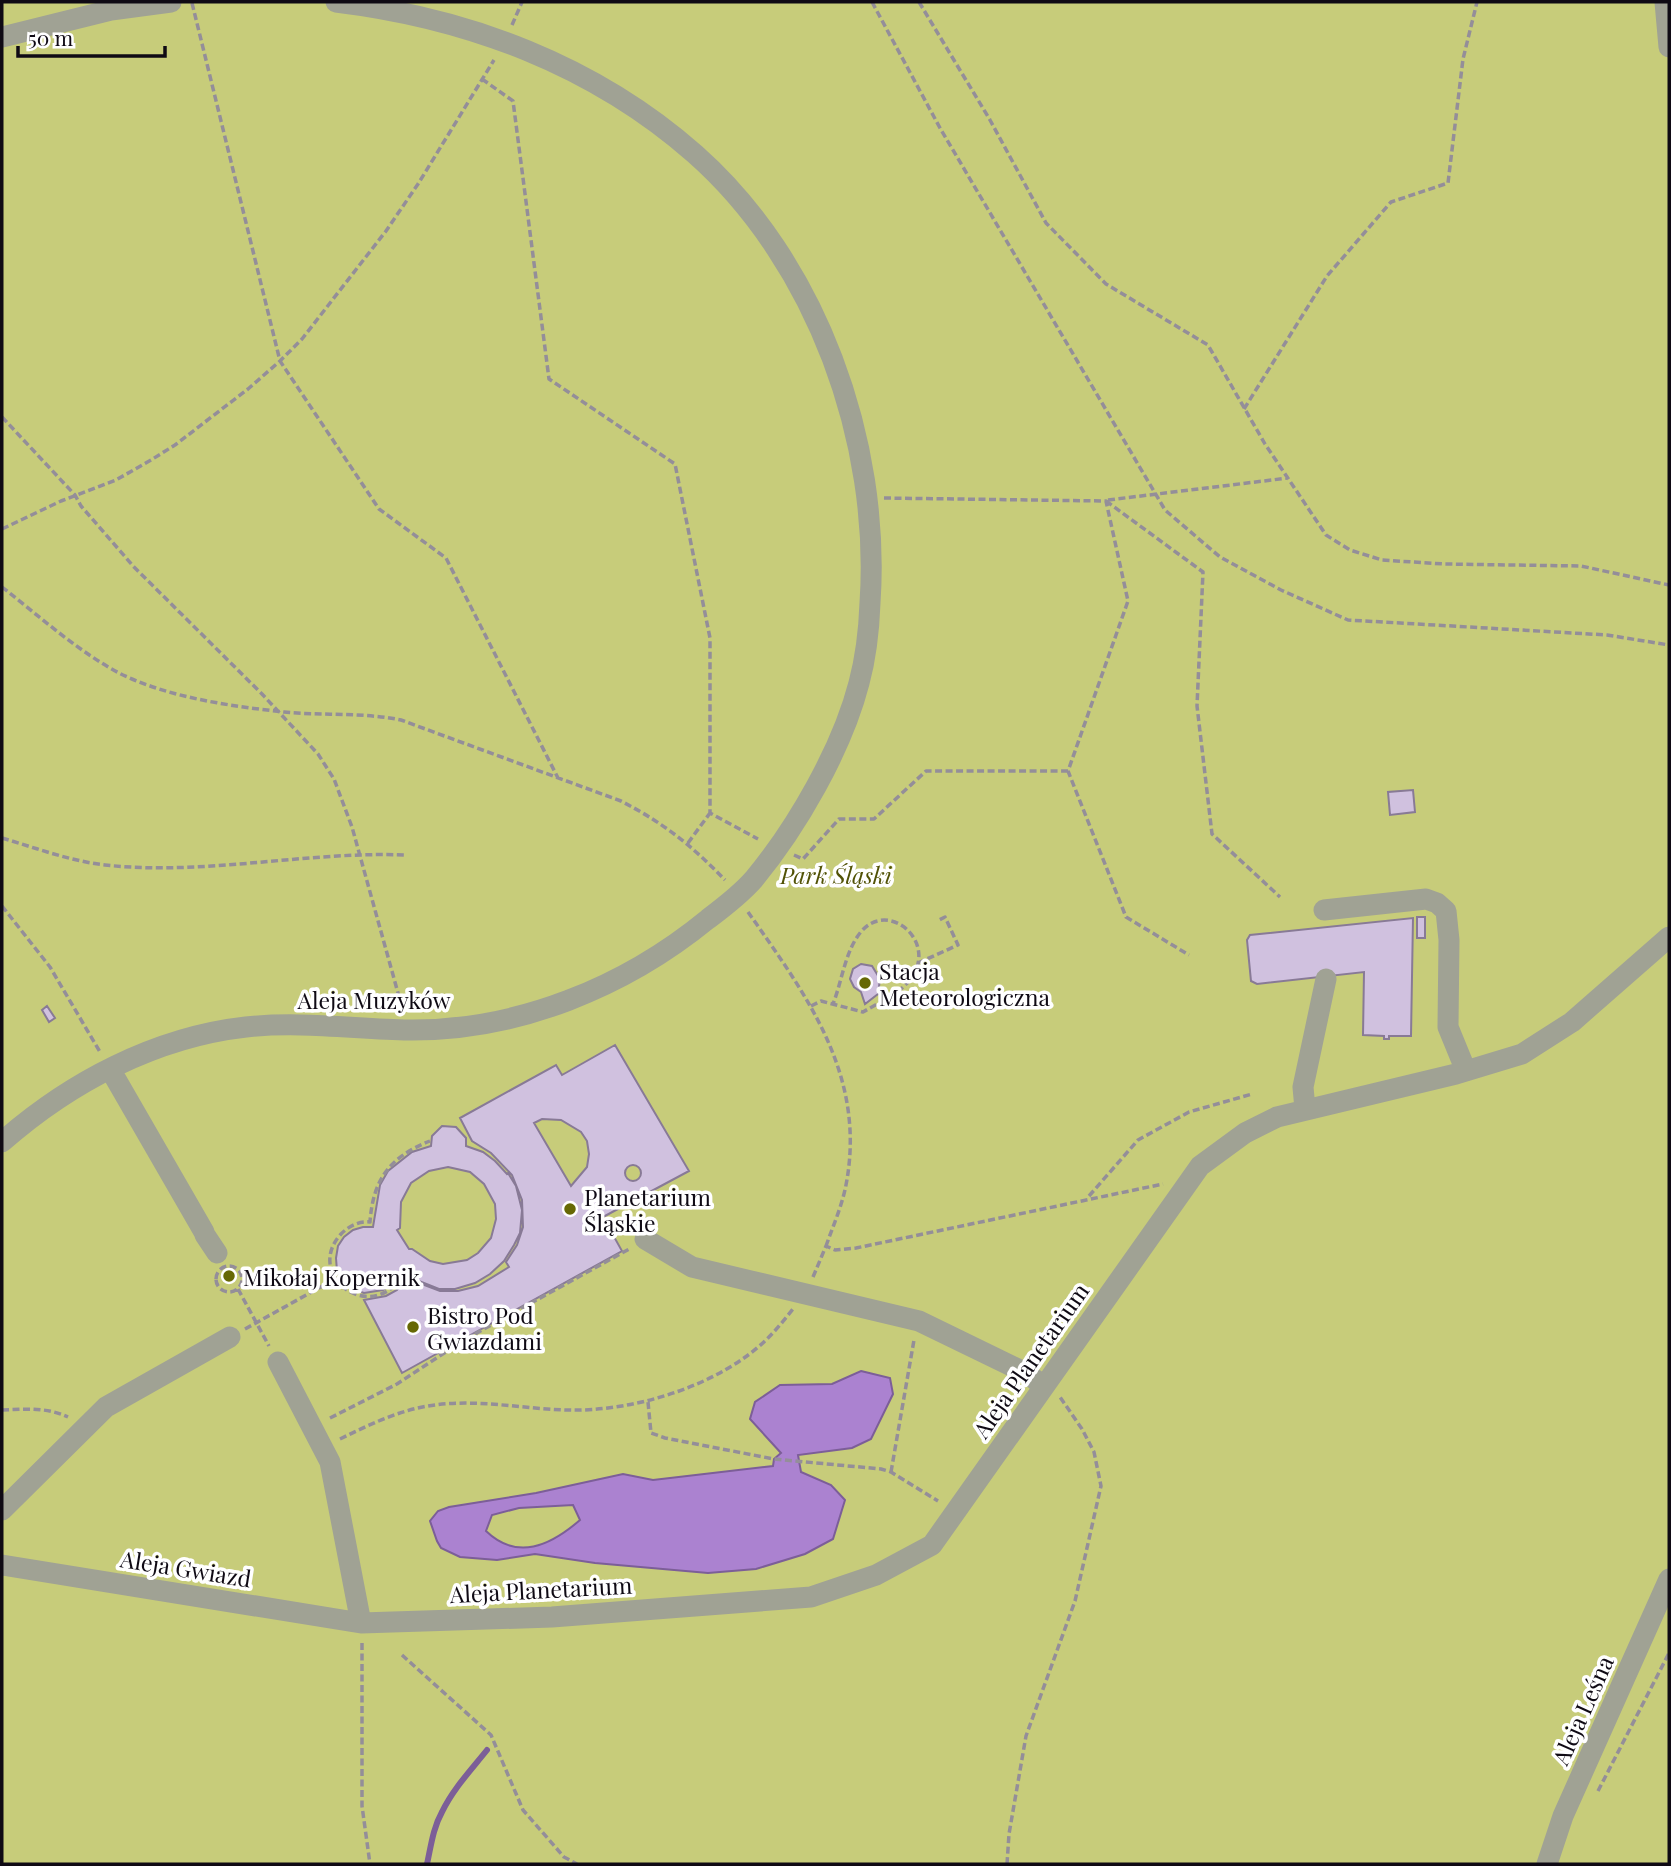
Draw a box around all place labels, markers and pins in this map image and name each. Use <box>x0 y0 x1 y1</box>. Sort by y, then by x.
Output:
place label: Stacja Meteorologiczna <box>879 955 1050 1012</box>
marker: Stacja Meteorologiczna <box>857 975 873 991</box>
place label: Planetarium Śląskie <box>584 1181 712 1238</box>
marker: Planetarium Śląskie <box>562 1201 578 1217</box>
place label: Mikołaj Kopernik <box>243 1261 420 1292</box>
marker: Mikołaj Kopernik <box>221 1268 237 1284</box>
place label: Bistro Pod Gwiazdami <box>427 1299 542 1356</box>
marker: Bistro Pod Gwiazdami <box>405 1319 421 1335</box>

